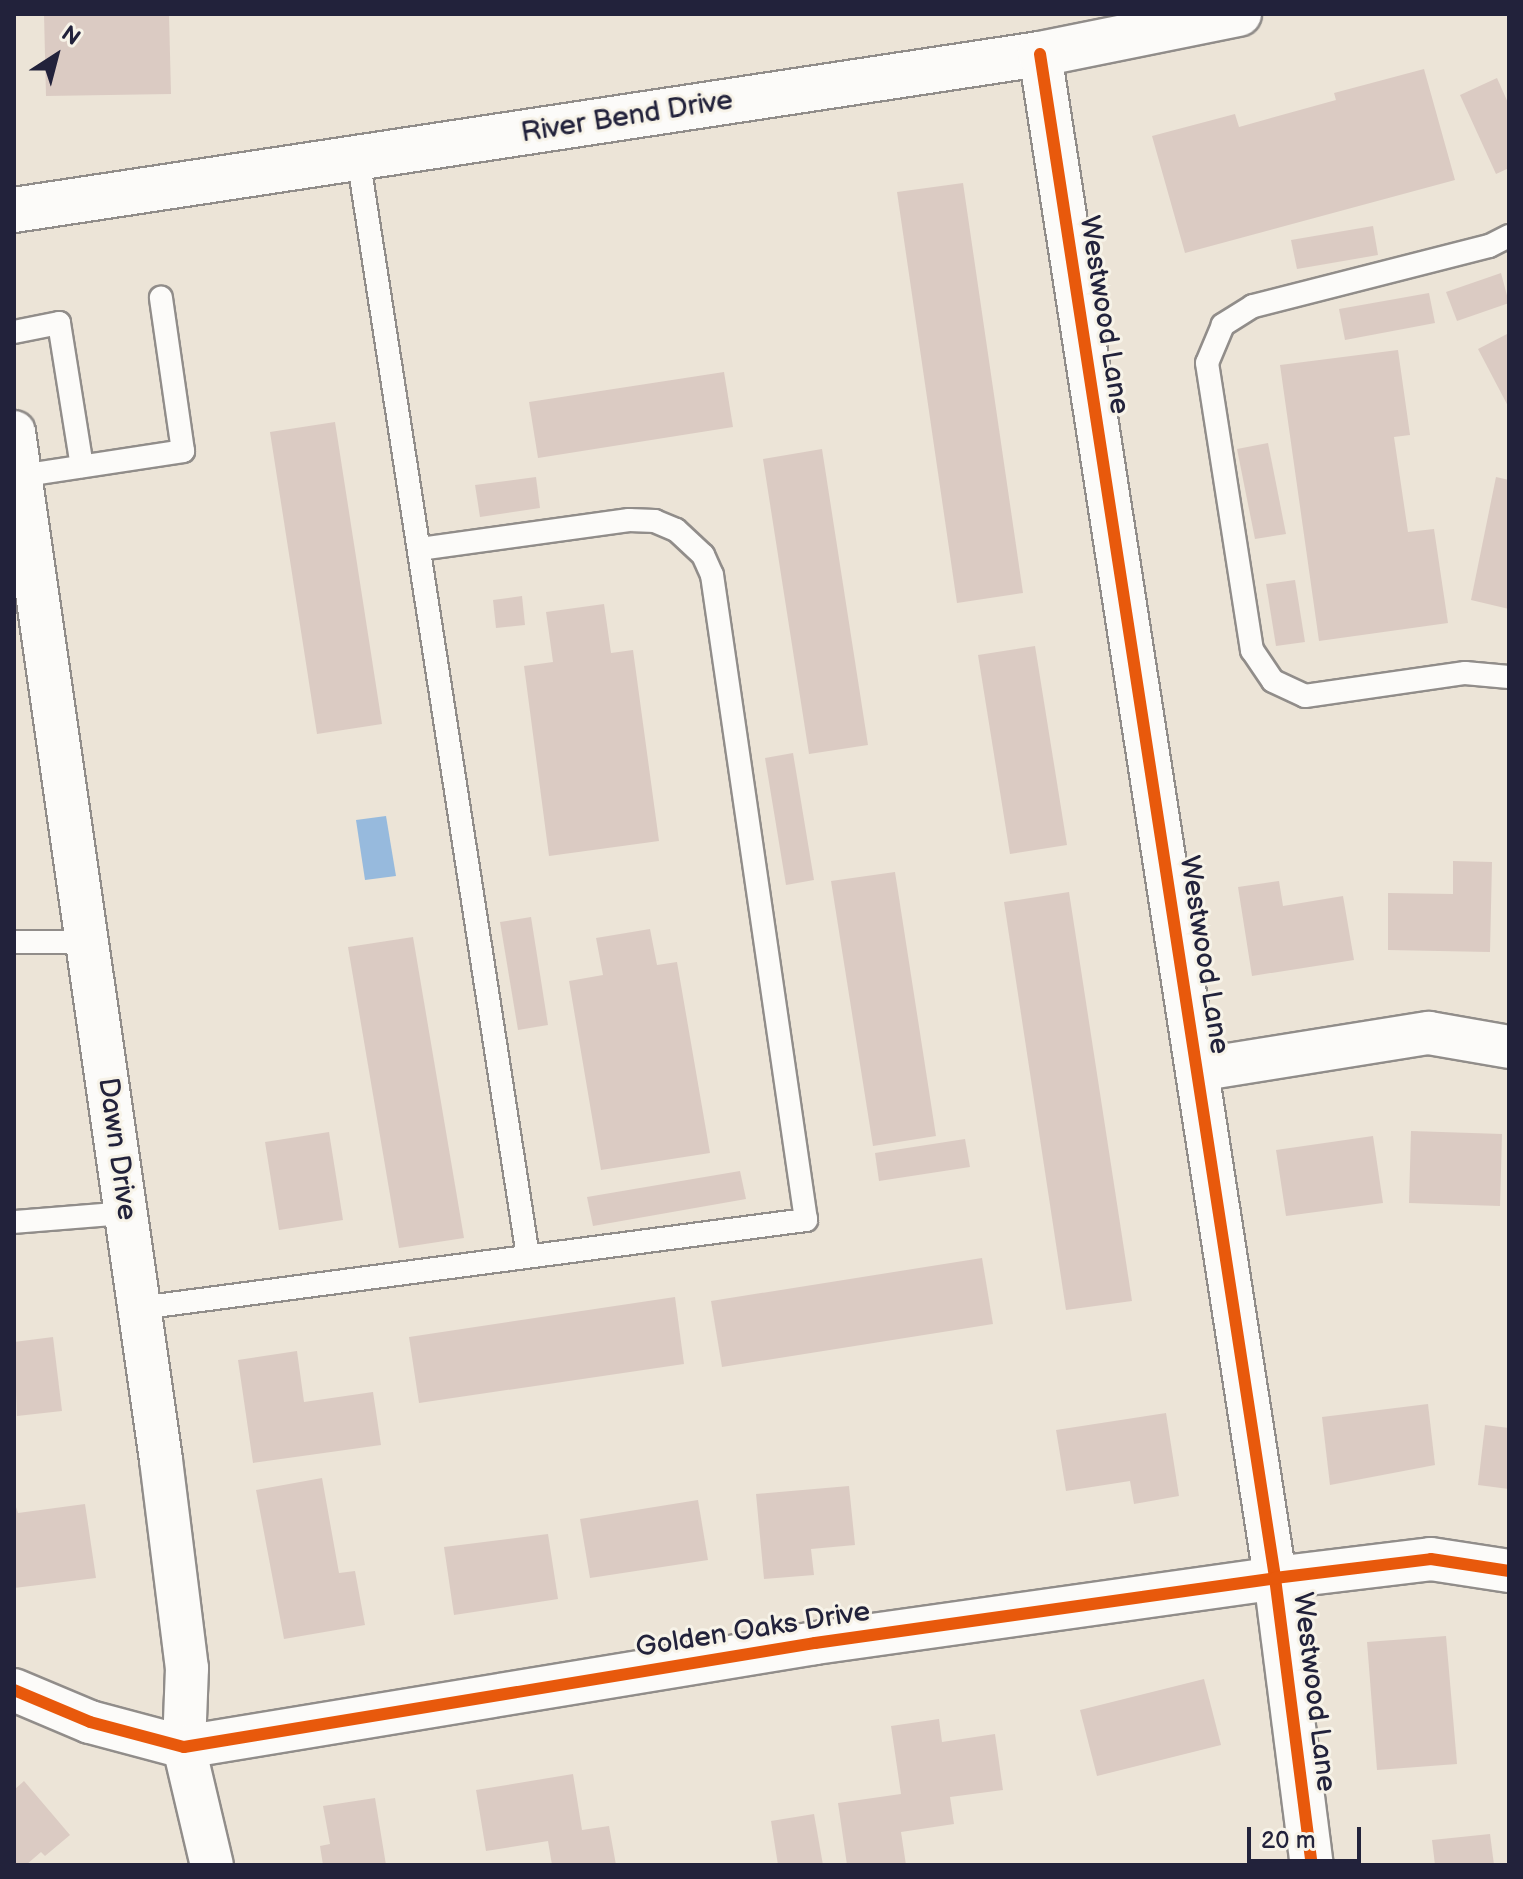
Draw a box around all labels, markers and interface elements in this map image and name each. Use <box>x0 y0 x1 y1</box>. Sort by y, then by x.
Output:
north arrow <box>16 16 96 96</box>
text: N <box>56 20 85 52</box>
street label: River Bend Drive <box>519 84 735 150</box>
street label: Westwood Lane <box>1072 213 1136 417</box>
street label: Westwood Lane <box>1172 853 1236 1057</box>
street label: Dawn Drive <box>90 1075 144 1223</box>
street label: Westwood Lane <box>1285 1590 1343 1794</box>
street label: Golden Oaks Drive <box>633 1595 873 1665</box>
scale bar <box>1251 1811 1365 1861</box>
text: 20 m <box>1261 1826 1316 1855</box>

